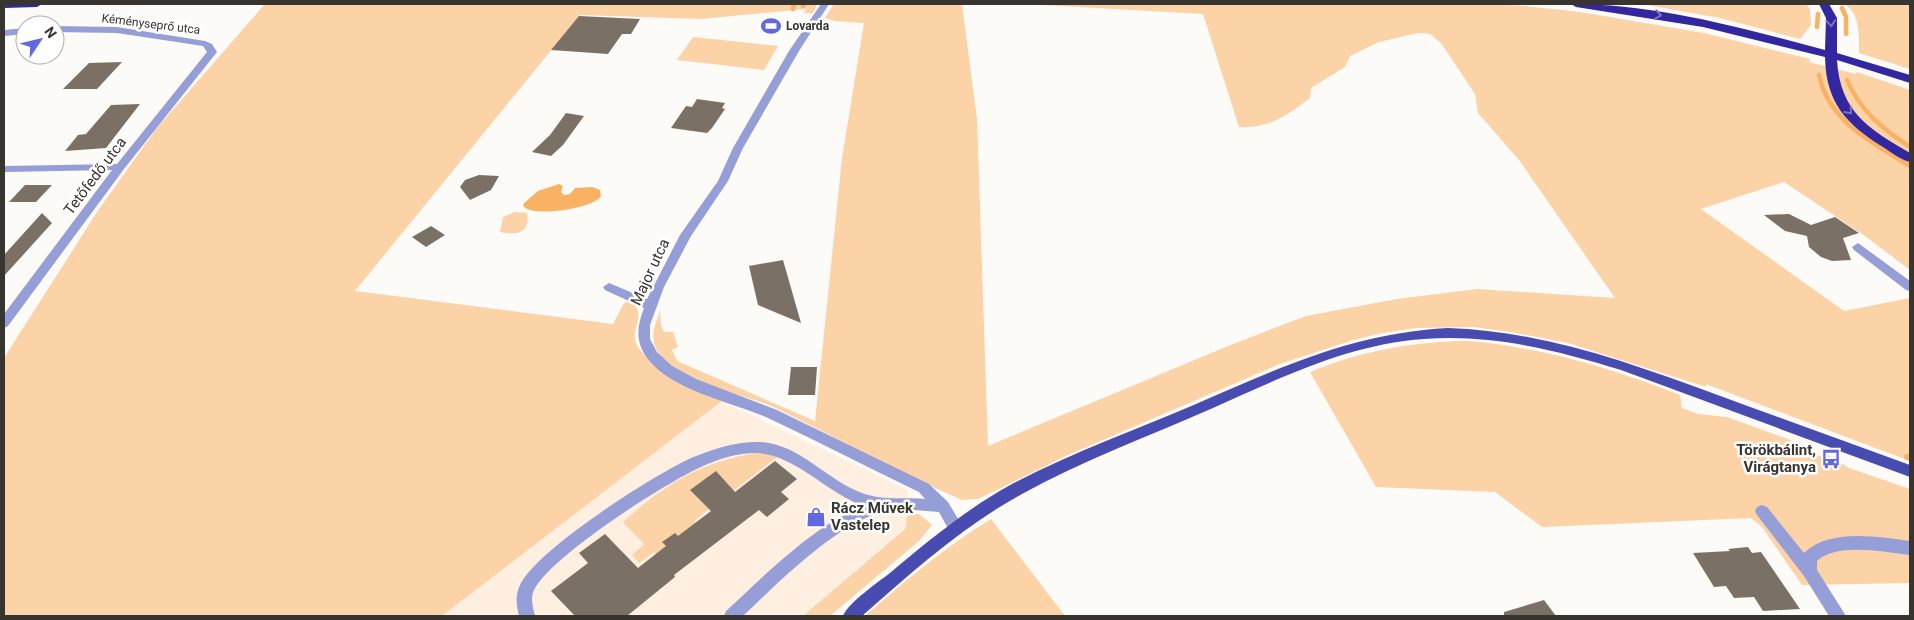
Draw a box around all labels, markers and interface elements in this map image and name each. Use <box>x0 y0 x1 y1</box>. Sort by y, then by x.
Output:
one-way arrow <box>1654 9 1662 20</box>
street label: Kéményseprő utca <box>101 11 201 37</box>
north arrow <box>15 15 65 65</box>
sports icon: Lovarda <box>760 15 782 37</box>
place label: Lovarda <box>786 19 830 33</box>
one-way arrow <box>1826 19 1837 27</box>
text: N <box>41 24 60 41</box>
one-way arrow <box>1843 106 1852 115</box>
street label: Tetőfedő utca <box>60 134 130 218</box>
street label: Major utca <box>627 236 673 308</box>
place label: Törökbálint, Virágtanya <box>1736 441 1816 476</box>
bus stop icon: Törökbálint, Virágtanya <box>1820 448 1842 470</box>
place label: Rácz Művek Vastelep <box>831 499 914 534</box>
shop icon: Rácz Művek Vastelep <box>805 506 827 528</box>

